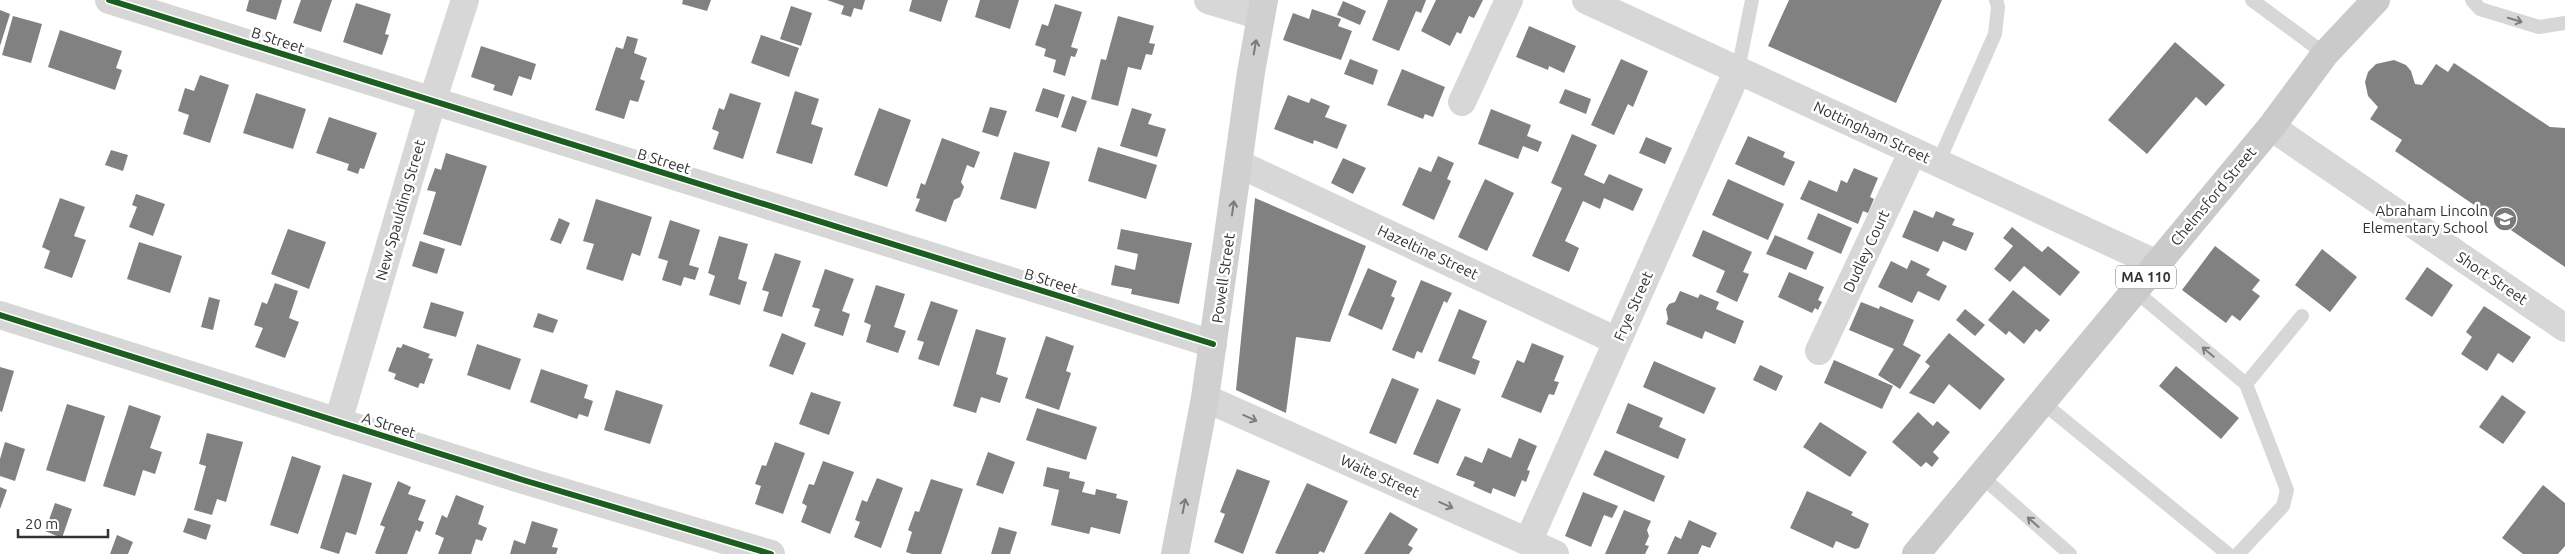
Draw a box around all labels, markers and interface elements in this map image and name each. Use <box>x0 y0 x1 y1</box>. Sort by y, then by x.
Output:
one-way arrow <box>2507 16 2523 25</box>
street label: B Street <box>249 23 307 57</box>
one-way arrow <box>1251 39 1261 55</box>
street label: Nottingham Street <box>1811 98 1933 167</box>
street label: New Spaulding Street <box>372 137 428 282</box>
street label: Chelmsford Street <box>2167 143 2259 249</box>
street label: B Street <box>635 145 693 177</box>
one-way arrow <box>1228 200 1238 216</box>
place label: Abraham Lincoln Elementary School <box>2362 202 2488 236</box>
school or university icon: Abraham Lincoln Elementary School <box>2492 206 2518 232</box>
street label: Dudley Court <box>1840 207 1893 295</box>
street label: Hazeltine Street <box>1375 221 1481 283</box>
street label: Powell Street <box>1208 232 1238 324</box>
street label: Short Street <box>2453 248 2531 308</box>
street label: B Street <box>1022 265 1080 297</box>
road number: MA 110 <box>2116 266 2176 288</box>
street label: Frye Street <box>1610 268 1656 343</box>
one-way arrow <box>2202 347 2215 358</box>
street label: A Street <box>360 409 418 441</box>
one-way arrow <box>1242 413 1257 423</box>
street label: Waite Street <box>1338 451 1422 501</box>
one-way arrow <box>1180 499 1190 515</box>
one-way arrow <box>1438 501 1453 511</box>
scale bar <box>18 506 108 538</box>
text: 20 m <box>25 515 58 532</box>
one-way arrow <box>2027 517 2040 528</box>

